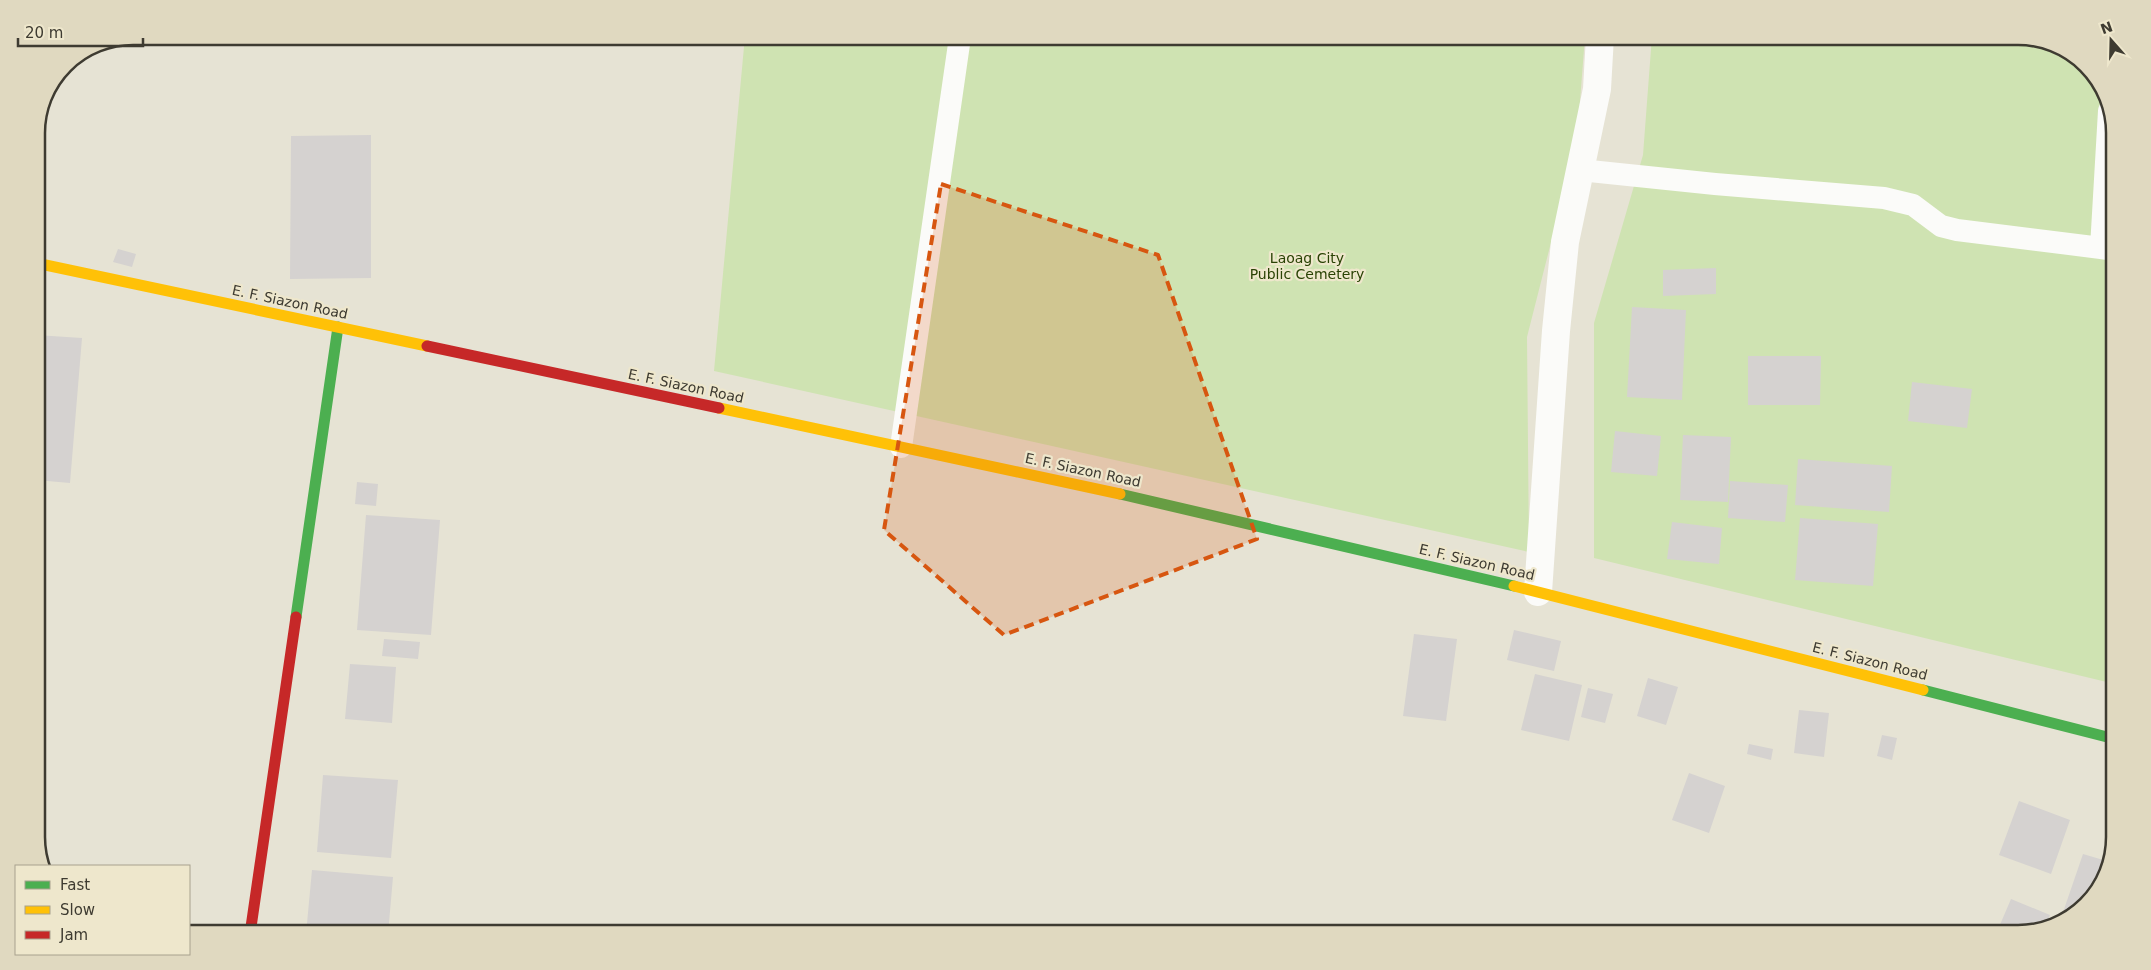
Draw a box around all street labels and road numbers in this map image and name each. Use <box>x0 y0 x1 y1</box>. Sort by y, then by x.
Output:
street label: E. F. Siazon Road <box>231 282 349 322</box>
street label: E. F. Siazon Road <box>627 366 745 406</box>
street label: E. F. Siazon Road <box>1024 450 1142 490</box>
street label: E. F. Siazon Road <box>1418 541 1536 583</box>
street label: E. F. Siazon Road <box>1811 639 1929 683</box>

